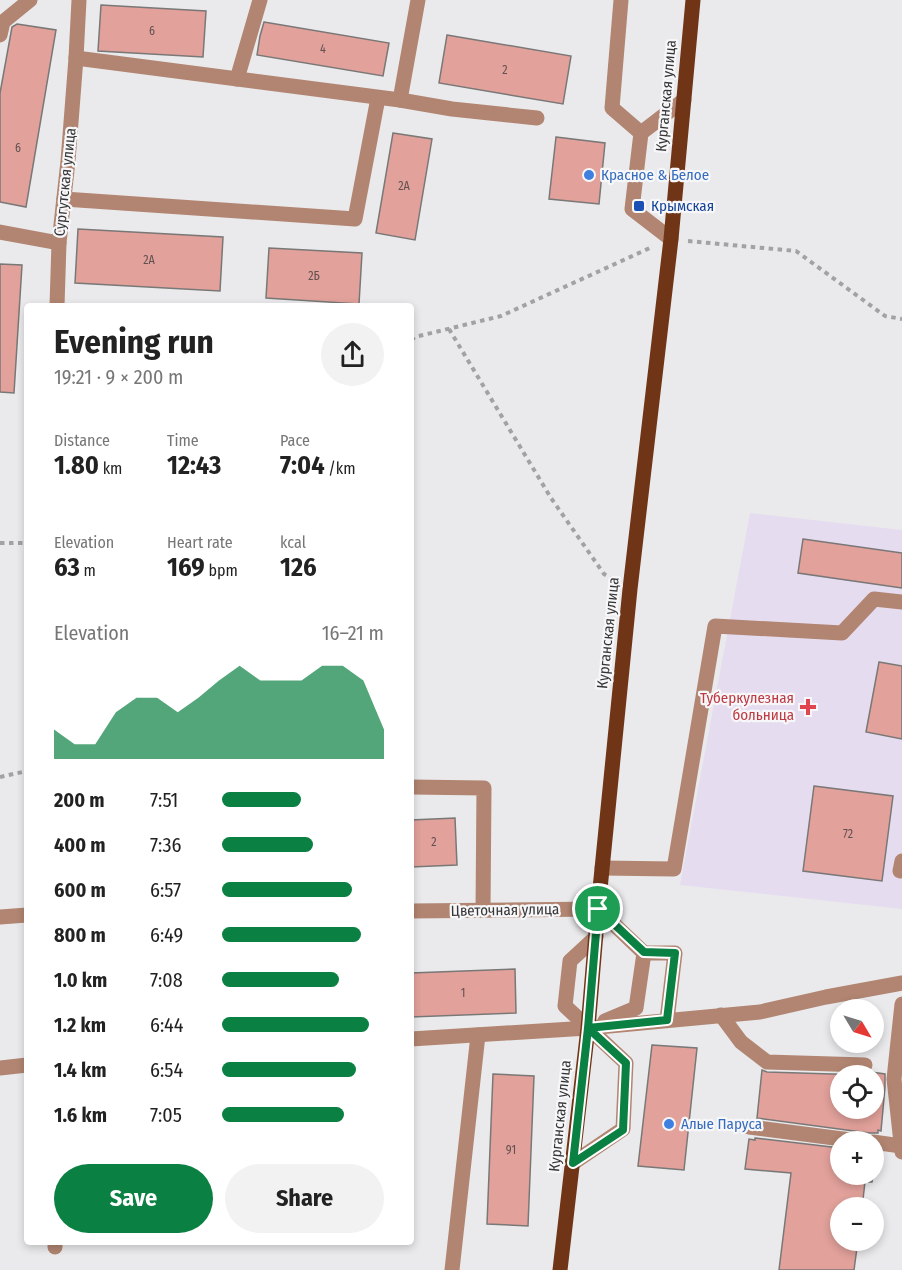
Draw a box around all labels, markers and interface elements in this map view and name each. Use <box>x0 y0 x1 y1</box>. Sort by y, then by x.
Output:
house number: 6 <box>149 24 155 38</box>
street label: Курганская улица <box>652 39 680 153</box>
house number: 4 <box>320 42 326 56</box>
house number: 2 <box>502 63 508 77</box>
street label: Сургутская улица <box>50 127 80 237</box>
house number: 6 <box>15 141 21 155</box>
place label: Красное & Белое <box>601 166 709 184</box>
marker: Красное & Белое <box>582 168 596 182</box>
house number: 2А <box>398 179 410 193</box>
place label: Крымская <box>651 197 714 215</box>
marker: Крымская <box>632 199 646 213</box>
house number: 2А <box>143 253 155 267</box>
house number: 2Б <box>308 269 320 283</box>
text: Evening run <box>54 322 214 362</box>
button: share <box>321 323 384 386</box>
text: 19:21 · 9 × 200 m <box>54 365 184 389</box>
text: Distance <box>54 431 110 450</box>
text: Time <box>167 431 199 450</box>
text: Pace <box>280 431 310 450</box>
text: 1.80 <box>54 450 99 481</box>
text: 12:43 <box>167 450 221 481</box>
text: 7:04 <box>280 450 325 481</box>
text: km <box>99 459 122 478</box>
text: /km <box>325 459 356 478</box>
text: Elevation <box>54 533 114 552</box>
text: Heart rate <box>167 533 233 552</box>
text: kcal <box>280 533 306 552</box>
text: 63 <box>54 552 80 583</box>
text: 169 <box>167 552 205 583</box>
text: 126 <box>280 552 317 583</box>
text: m <box>80 561 96 580</box>
text: bpm <box>205 561 238 580</box>
street label: Курганская улица <box>593 576 623 690</box>
text: Elevation <box>54 621 129 645</box>
text: 16–21 m <box>322 621 384 645</box>
place label: Туберкулезная больница <box>700 689 794 724</box>
marker: Туберкулезная больница <box>799 698 817 716</box>
text: 200 m <box>54 788 105 812</box>
text: 7:51 <box>150 788 178 812</box>
house number: 72 <box>843 827 853 841</box>
text: 400 m <box>54 833 106 857</box>
text: 7:36 <box>150 833 181 857</box>
house number: 2 <box>431 835 437 849</box>
text: 600 m <box>54 878 106 902</box>
text: 6:57 <box>150 878 181 902</box>
pin <box>572 883 623 934</box>
icon: arrive <box>581 892 614 925</box>
street label: Цветочная улица <box>451 900 559 920</box>
text: 800 m <box>54 923 106 947</box>
text: 6:49 <box>150 923 183 947</box>
text: 1.0 km <box>54 968 107 992</box>
text: 7:08 <box>150 968 183 992</box>
house number: 1 <box>461 986 465 1000</box>
north arrow <box>830 999 884 1053</box>
map controls <box>830 999 884 1251</box>
text: 1.2 km <box>54 1013 106 1037</box>
text: 6:44 <box>150 1013 183 1037</box>
text: 1.4 km <box>54 1058 106 1082</box>
text: 6:54 <box>150 1058 183 1082</box>
street label: Курганская улица <box>545 1059 575 1173</box>
button: locate <box>830 1065 884 1119</box>
text: 1.6 km <box>54 1103 107 1127</box>
text: 7:05 <box>150 1103 182 1127</box>
place label: Алые Паруса <box>681 1115 762 1133</box>
marker: Алые Паруса <box>662 1117 676 1131</box>
button: + <box>830 1131 884 1185</box>
house number: 91 <box>506 1143 516 1157</box>
button: Save <box>54 1164 213 1233</box>
button: Share <box>225 1164 384 1233</box>
button: − <box>830 1197 884 1251</box>

